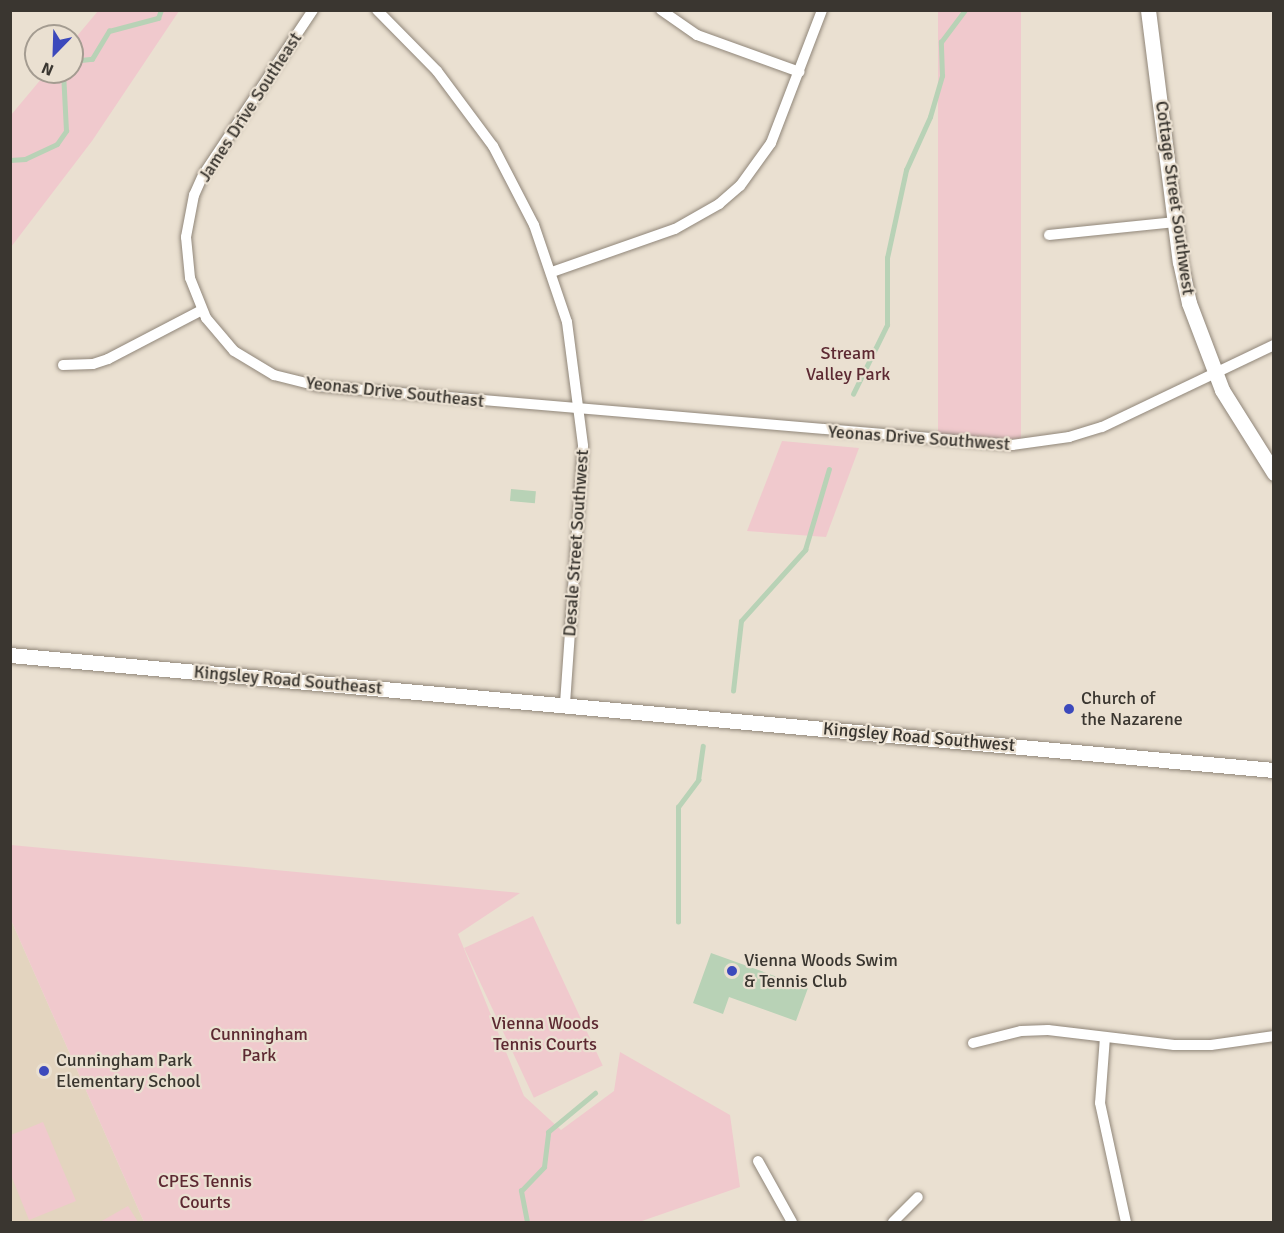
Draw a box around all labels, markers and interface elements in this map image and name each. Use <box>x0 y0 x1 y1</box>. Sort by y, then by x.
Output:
north arrow <box>24 24 84 84</box>
street label: James Drive Southeast <box>194 28 306 186</box>
text: N <box>39 57 57 80</box>
street label: Cottage Street Southwest <box>1151 100 1199 296</box>
park label: Stream Valley Park <box>806 343 890 386</box>
street label: Yeonas Drive Southeast <box>305 372 485 412</box>
street label: Yeonas Drive Southwest <box>827 421 1011 455</box>
street label: Desale Street Southwest <box>559 449 593 637</box>
street label: Kingsley Road Southeast <box>193 661 383 699</box>
place label: Church of the Nazarene <box>1081 688 1183 730</box>
marker: Church of the Nazarene <box>1062 702 1076 716</box>
street label: Kingsley Road Southwest <box>822 718 1016 756</box>
place label: Vienna Woods Swim & Tennis Club <box>744 950 898 992</box>
marker: Vienna Woods Swim & Tennis Club <box>725 964 739 978</box>
park label: Vienna Woods Tennis Courts <box>491 1013 599 1056</box>
park label: Cunningham Park <box>210 1024 308 1066</box>
place label: Cunningham Park Elementary School <box>56 1050 201 1092</box>
marker: Cunningham Park Elementary School <box>37 1064 51 1078</box>
park label: CPES Tennis Courts <box>158 1171 252 1214</box>

